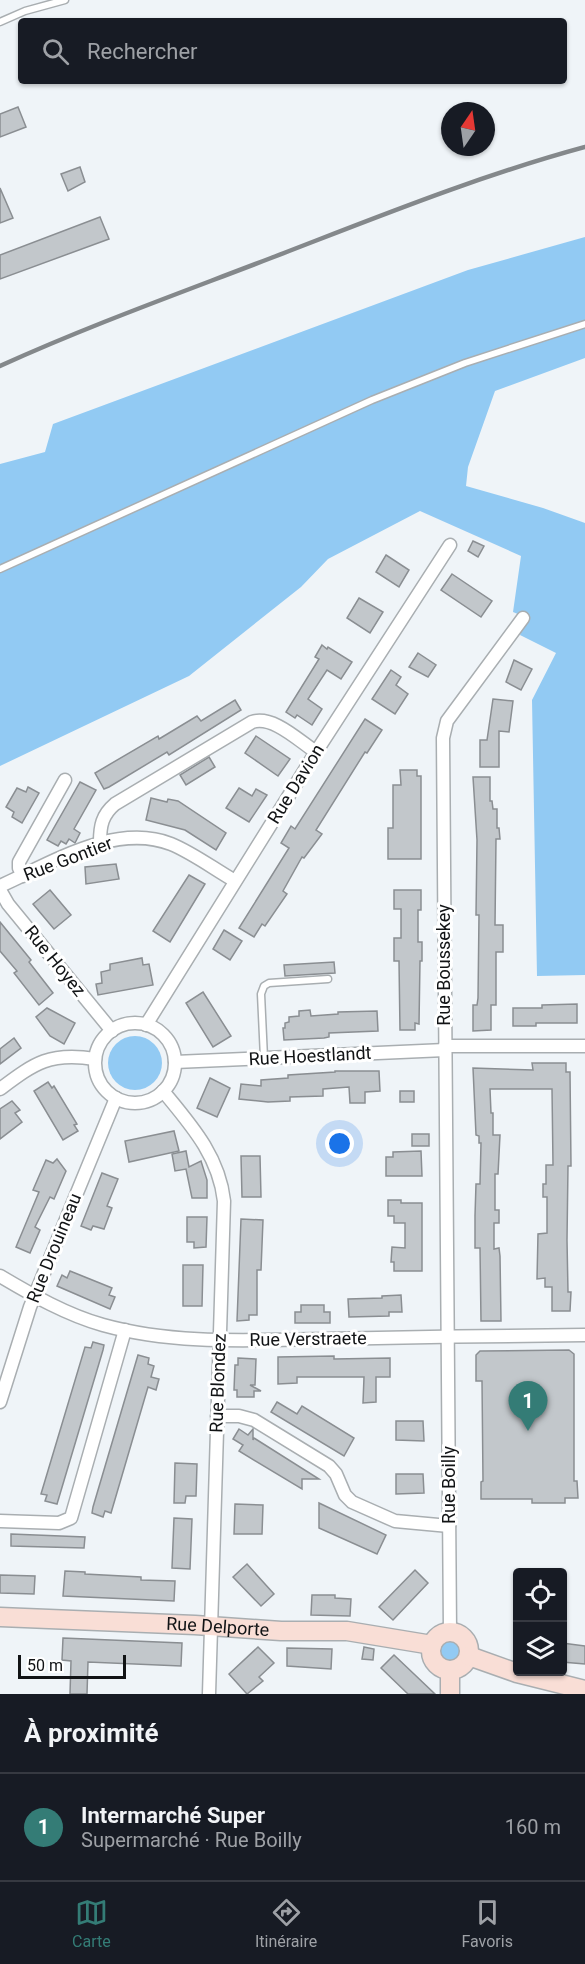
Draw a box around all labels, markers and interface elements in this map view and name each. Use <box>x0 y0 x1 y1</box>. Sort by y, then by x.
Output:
search box <box>18 18 567 84</box>
icon: search <box>39 35 72 68</box>
text: Rechercher <box>87 39 198 64</box>
north arrow <box>441 102 495 156</box>
street label: Rue Davion <box>263 740 328 827</box>
street label: Rue Gontier <box>20 832 115 885</box>
street label: Rue Boussekey <box>433 904 454 1026</box>
street label: Rue Hoyez <box>21 921 90 1000</box>
street label: Rue Hoestlandt <box>248 1042 372 1069</box>
your location <box>325 1129 354 1158</box>
street label: Rue Drouineau <box>22 1190 85 1306</box>
street label: Rue Verstraete <box>249 1327 367 1350</box>
street label: Rue Blondez <box>205 1333 230 1433</box>
pin: 1 <box>508 1382 548 1431</box>
street label: Rue Boilly <box>438 1445 459 1524</box>
map controls <box>513 1568 567 1676</box>
button: locate <box>513 1568 567 1622</box>
street label: Rue Delporte <box>166 1613 270 1640</box>
button: layers <box>513 1622 567 1676</box>
scale bar <box>18 1652 126 1680</box>
text: 50 m <box>27 1656 63 1675</box>
text: À proximité <box>24 1718 158 1748</box>
text: Intermarché Super <box>81 1803 265 1828</box>
text: 1 <box>38 1815 49 1839</box>
text: 160 m <box>505 1815 561 1839</box>
text: Supermarché · Rue Boilly <box>81 1828 302 1852</box>
tab: Carte <box>72 1896 111 1951</box>
tab: Itinéraire <box>255 1896 317 1951</box>
tab: Favoris <box>461 1896 513 1951</box>

